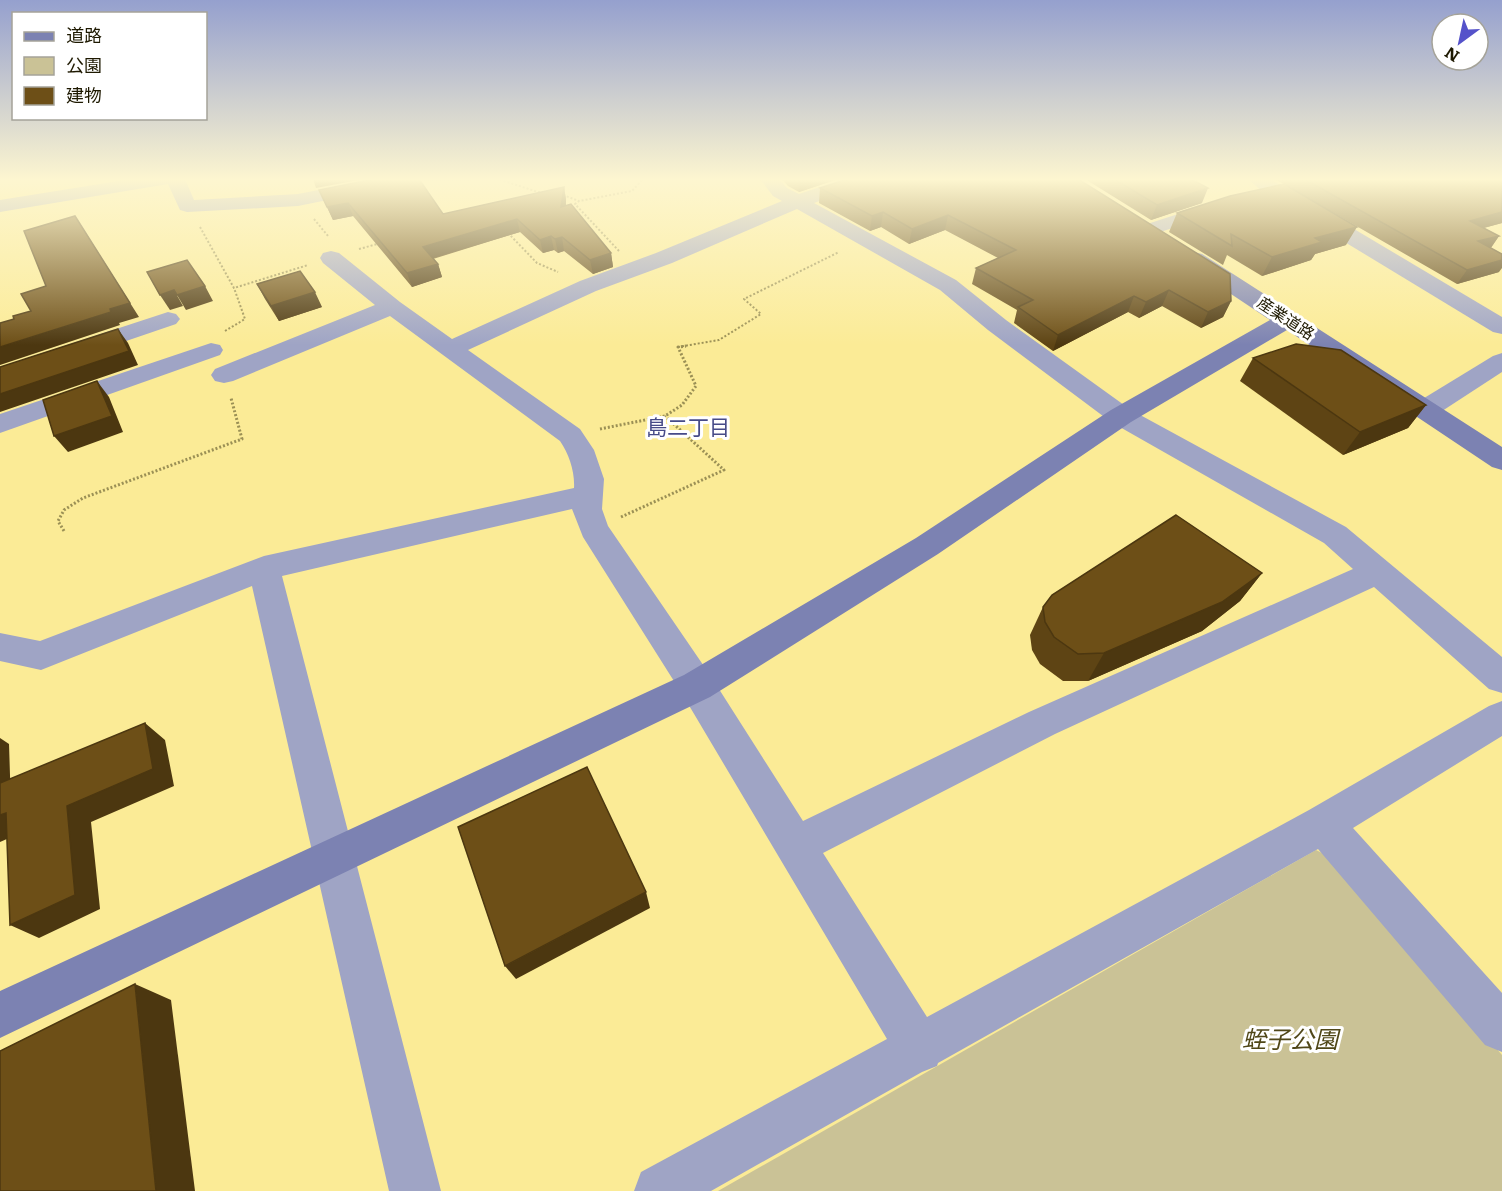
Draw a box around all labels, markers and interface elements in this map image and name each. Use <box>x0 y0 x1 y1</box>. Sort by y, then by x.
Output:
legend <box>12 12 207 120</box>
north arrow <box>1430 12 1490 72</box>
text: 道路 <box>66 21 102 48</box>
text: N <box>1439 42 1463 69</box>
text: 公園 <box>66 51 102 78</box>
text: 建物 <box>66 81 102 108</box>
street label: 産業道路 <box>1253 290 1320 345</box>
district label: 島二丁目 <box>646 410 730 441</box>
park label: 蛭子公園 <box>1242 1020 1341 1055</box>

